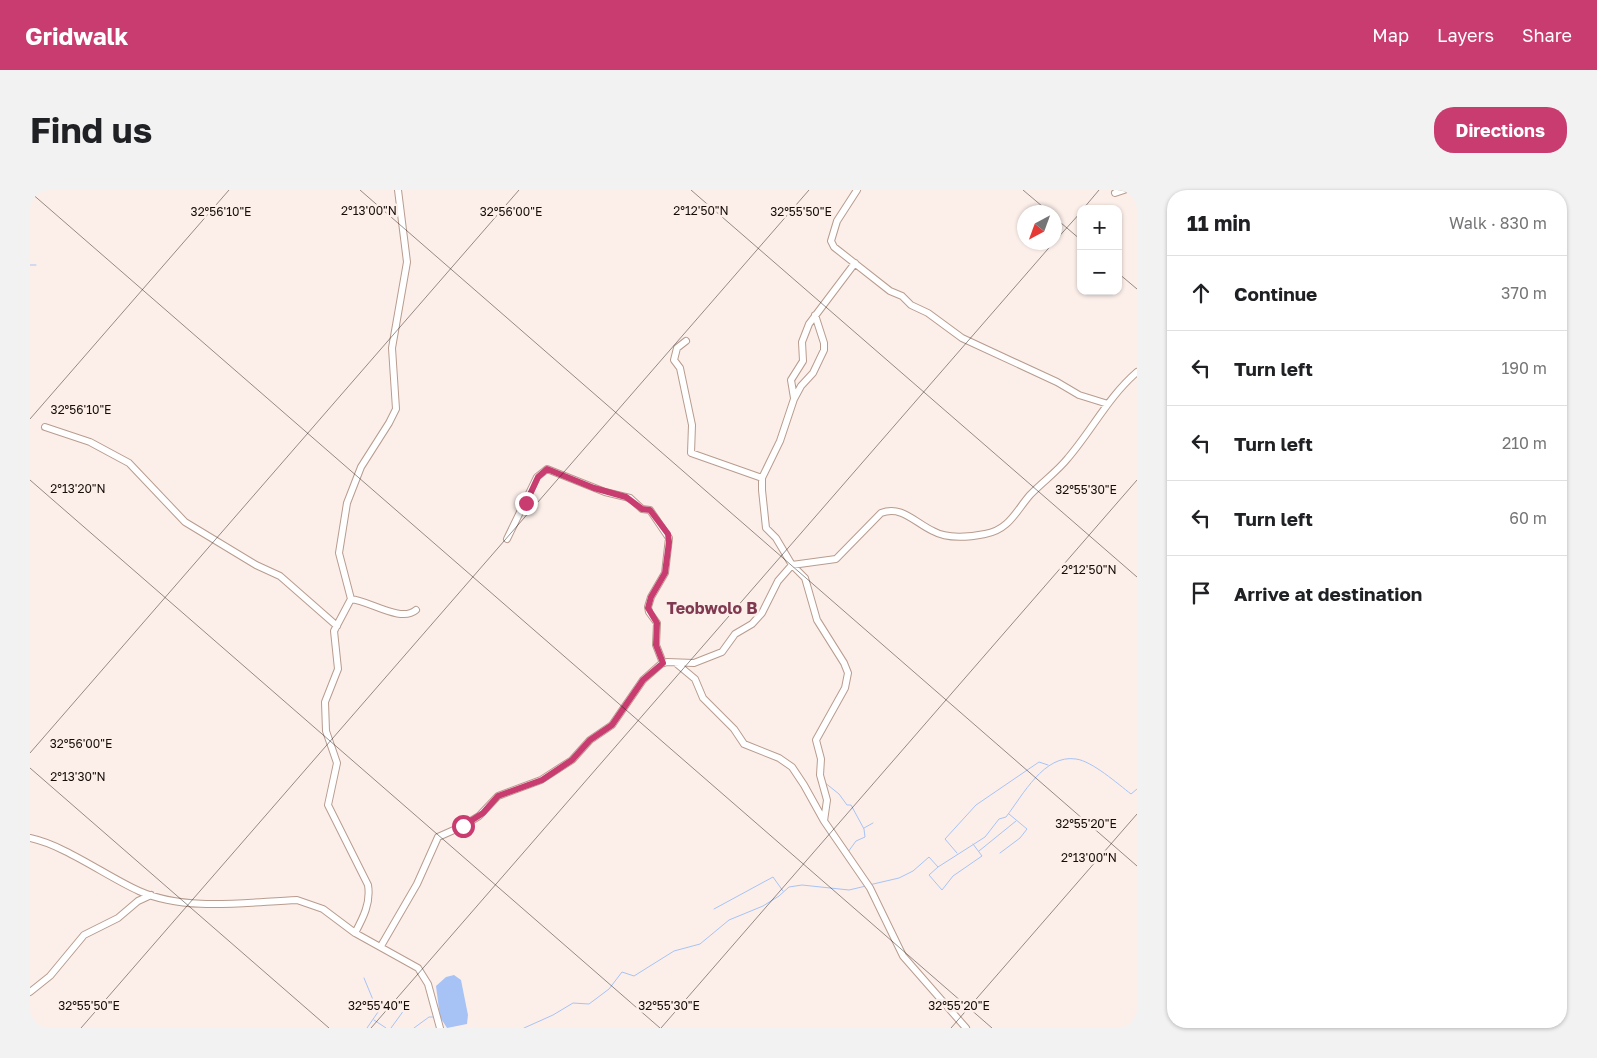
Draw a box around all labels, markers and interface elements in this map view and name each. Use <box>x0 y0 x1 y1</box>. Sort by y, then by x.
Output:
text: Gridwalk <box>25 21 129 50</box>
text: Map <box>1372 24 1409 46</box>
text: Layers <box>1437 24 1494 46</box>
text: Share <box>1522 24 1572 46</box>
button: Directions <box>1434 107 1567 153</box>
text: Find us <box>30 109 152 151</box>
text: 2°13'00"N <box>341 203 397 218</box>
text: 2°12'50"N <box>673 203 729 218</box>
text: 32°56'10"E <box>191 204 251 219</box>
text: 32°56'00"E <box>480 204 542 219</box>
text: 32°55'50"E <box>770 204 832 219</box>
north arrow <box>1017 205 1062 250</box>
map controls <box>1077 205 1122 295</box>
button: + <box>1077 205 1122 250</box>
text: 11 min <box>1187 210 1251 236</box>
text: Walk · 830 m <box>1449 213 1547 233</box>
button: − <box>1077 250 1122 295</box>
icon: ahead <box>1187 279 1215 307</box>
text: Continue <box>1234 282 1317 305</box>
text: 370 m <box>1501 283 1547 303</box>
icon: left <box>1187 354 1215 382</box>
text: Turn left <box>1234 357 1313 380</box>
text: 190 m <box>1501 358 1547 378</box>
text: 32°56'10"E <box>51 402 111 417</box>
icon: left <box>1187 429 1215 457</box>
text: Turn left <box>1234 432 1313 455</box>
text: 210 m <box>1502 433 1547 453</box>
text: 2°13'20"N <box>50 481 106 496</box>
text: 32°55'30"E <box>1055 482 1117 497</box>
route end <box>515 492 538 515</box>
icon: left <box>1187 504 1215 532</box>
text: Turn left <box>1234 507 1313 530</box>
text: 60 m <box>1509 508 1547 528</box>
text: 2°12'50"N <box>1061 562 1117 577</box>
icon: arrive <box>1187 579 1215 607</box>
text: Arrive at destination <box>1234 582 1422 605</box>
district label: Teobwolo B <box>667 598 757 618</box>
text: 32°56'00"E <box>50 736 112 751</box>
text: 2°13'30"N <box>50 769 106 784</box>
route start <box>452 815 475 838</box>
text: 32°55'20"E <box>1055 816 1117 831</box>
text: 2°13'00"N <box>1061 850 1117 865</box>
text: 32°55'50"E <box>58 998 120 1013</box>
text: 32°55'40"E <box>348 998 410 1013</box>
text: 32°55'30"E <box>638 998 700 1013</box>
text: 32°55'20"E <box>928 998 990 1013</box>

